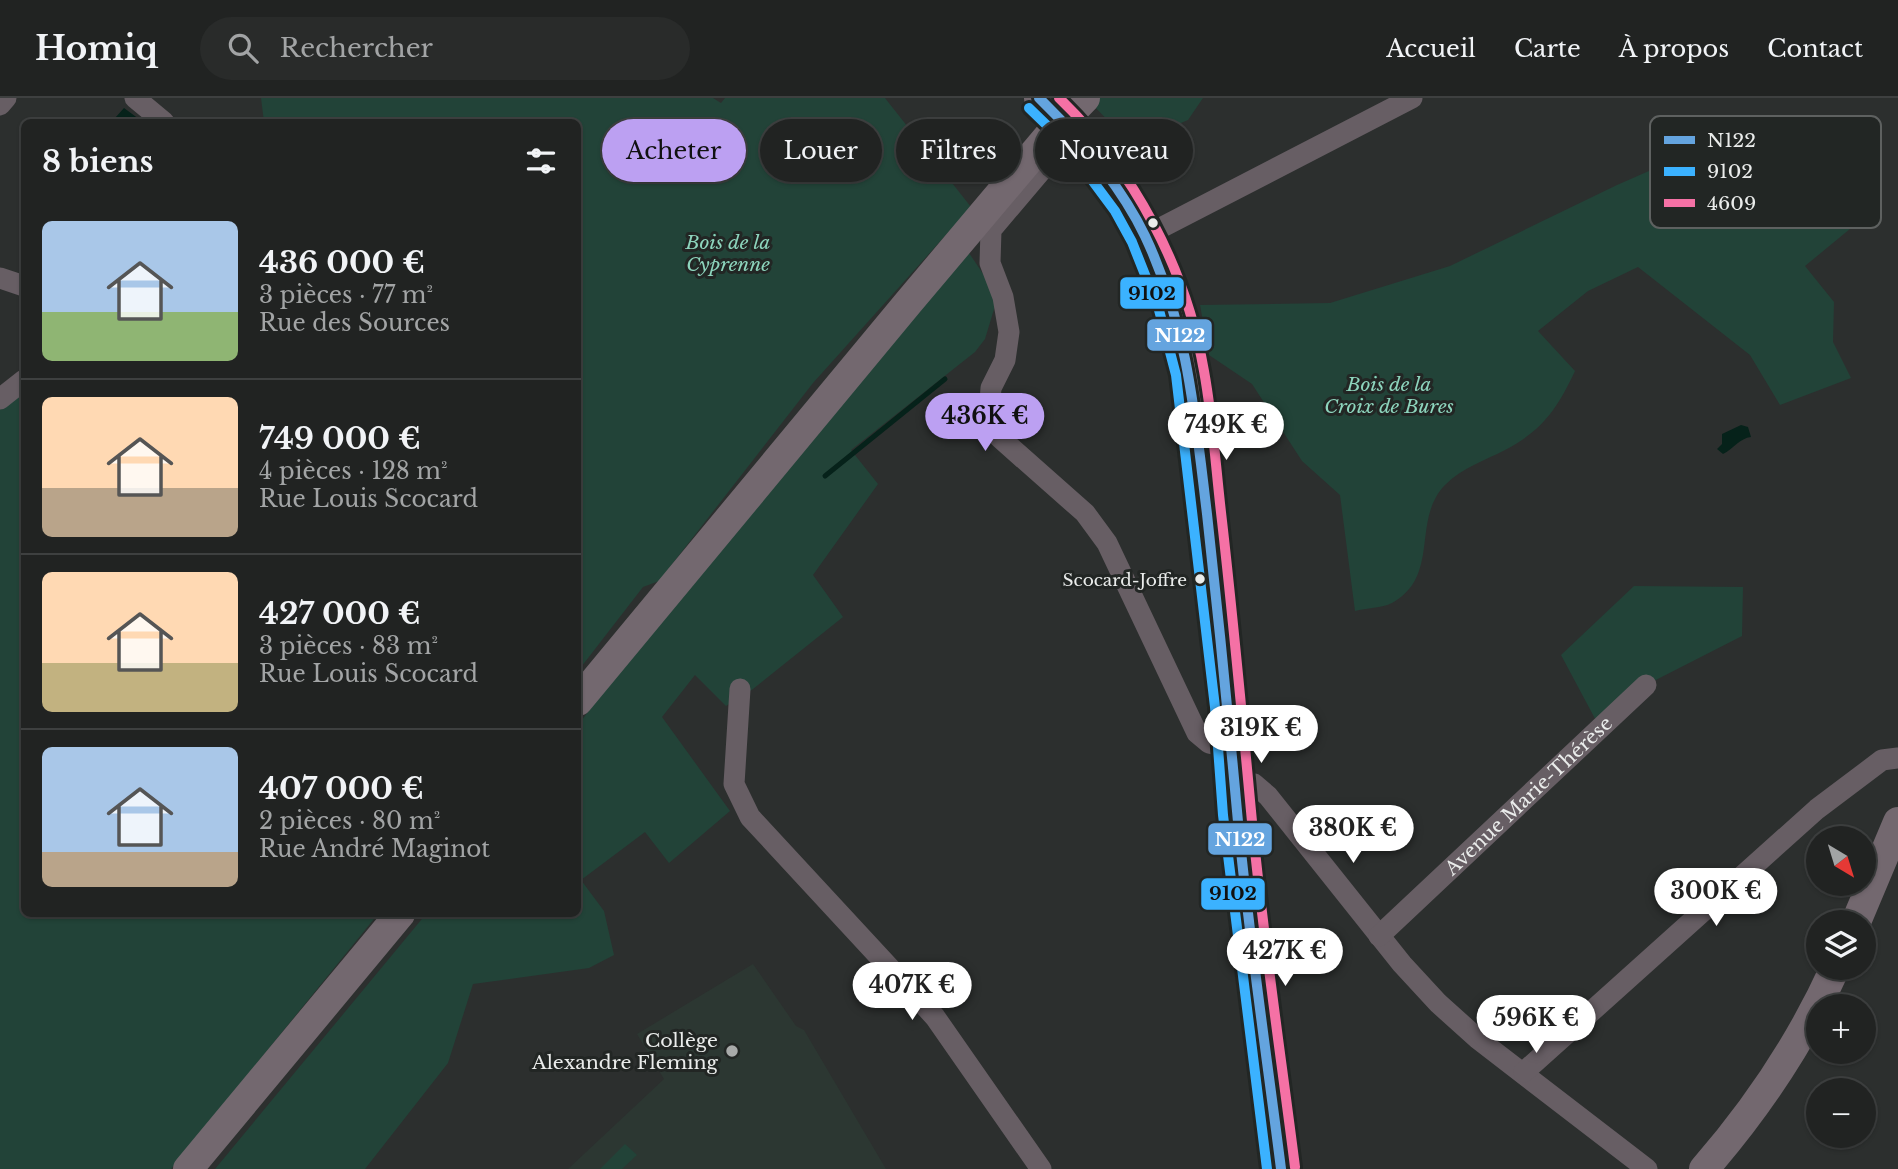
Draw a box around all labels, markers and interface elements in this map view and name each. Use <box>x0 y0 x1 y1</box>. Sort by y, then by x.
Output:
search box <box>200 17 690 80</box>
text: Homiq <box>35 28 158 69</box>
icon: search <box>224 29 262 67</box>
text: Rechercher <box>280 32 433 64</box>
text: Accueil <box>1386 34 1476 63</box>
text: Carte <box>1514 34 1581 63</box>
text: À propos <box>1619 34 1729 63</box>
text: Contact <box>1767 34 1863 63</box>
legend <box>1650 116 1881 228</box>
chip: Acheter <box>602 119 746 182</box>
chip: Louer <box>760 119 882 182</box>
chip: Filtres <box>896 119 1021 182</box>
chip: Nouveau <box>1035 119 1193 182</box>
text: N122 <box>1707 129 1756 152</box>
icon: filters <box>522 142 560 180</box>
text: 8 biens <box>42 143 153 180</box>
text: 9102 <box>1707 160 1753 183</box>
text: 4609 <box>1707 192 1756 215</box>
unlabelled marker <box>1146 216 1160 230</box>
park label: Bois de la Cyprenne <box>685 231 771 276</box>
text: 436 000 € <box>259 244 425 281</box>
icon: home <box>98 249 182 333</box>
line badge: 9102 <box>1119 276 1185 310</box>
text: 3 pièces · 77 m² <box>259 281 433 309</box>
text: 9102 <box>1128 282 1176 305</box>
text: Rue des Sources <box>259 309 450 337</box>
line badge: N122 <box>1146 318 1213 352</box>
text: N122 <box>1155 324 1205 347</box>
park label: Bois de la Croix de Bures <box>1324 373 1454 418</box>
pin: 436K € <box>928 394 1042 453</box>
text: 436K € <box>941 402 1029 430</box>
pin: 749K € <box>1169 402 1283 462</box>
text: 749K € <box>1184 411 1268 439</box>
text: 749 000 € <box>259 420 421 457</box>
icon: home <box>98 425 182 509</box>
text: 4 pièces · 128 m² <box>259 457 448 485</box>
text: Rue Louis Scocard <box>259 485 478 513</box>
place label: Scocard-Joffre <box>1063 570 1187 591</box>
marker: Scocard-Joffre <box>1193 572 1207 586</box>
text: 427 000 € <box>259 595 421 632</box>
icon: home <box>98 600 182 684</box>
text: 3 pièces · 83 m² <box>259 632 438 660</box>
text: Rue Louis Scocard <box>259 660 478 688</box>
pin: 319K € <box>1204 706 1318 765</box>
street label: Avenue Marie-Thérèse <box>1439 712 1617 881</box>
text: 319K € <box>1220 714 1302 742</box>
text: 407 000 € <box>259 770 424 807</box>
icon: home <box>98 775 182 859</box>
pin: 380K € <box>1296 806 1410 865</box>
text: 2 pièces · 80 m² <box>259 807 440 835</box>
text: 380K € <box>1309 814 1397 842</box>
line badge: N122 <box>1207 822 1273 856</box>
north arrow <box>1806 826 1876 896</box>
map controls <box>1806 826 1876 1148</box>
text: N122 <box>1215 828 1265 851</box>
text: Rue André Maginot <box>259 835 490 863</box>
pin: 300K € <box>1659 868 1773 928</box>
line badge: 9102 <box>1200 877 1266 911</box>
text: 300K € <box>1670 877 1762 905</box>
text: 9102 <box>1209 882 1257 905</box>
button: layers <box>1806 910 1876 980</box>
pin: 427K € <box>1228 928 1342 988</box>
text: 427K € <box>1243 937 1327 965</box>
pin: 407K € <box>855 962 969 1022</box>
text: 407K € <box>869 971 955 999</box>
button: + <box>1806 994 1876 1064</box>
pin: 596K € <box>1479 996 1593 1055</box>
text: 596K € <box>1493 1004 1579 1032</box>
place label: Collège Alexandre Fleming <box>531 1029 719 1074</box>
marker: Collège Alexandre Fleming <box>724 1043 740 1059</box>
button: − <box>1806 1078 1876 1148</box>

